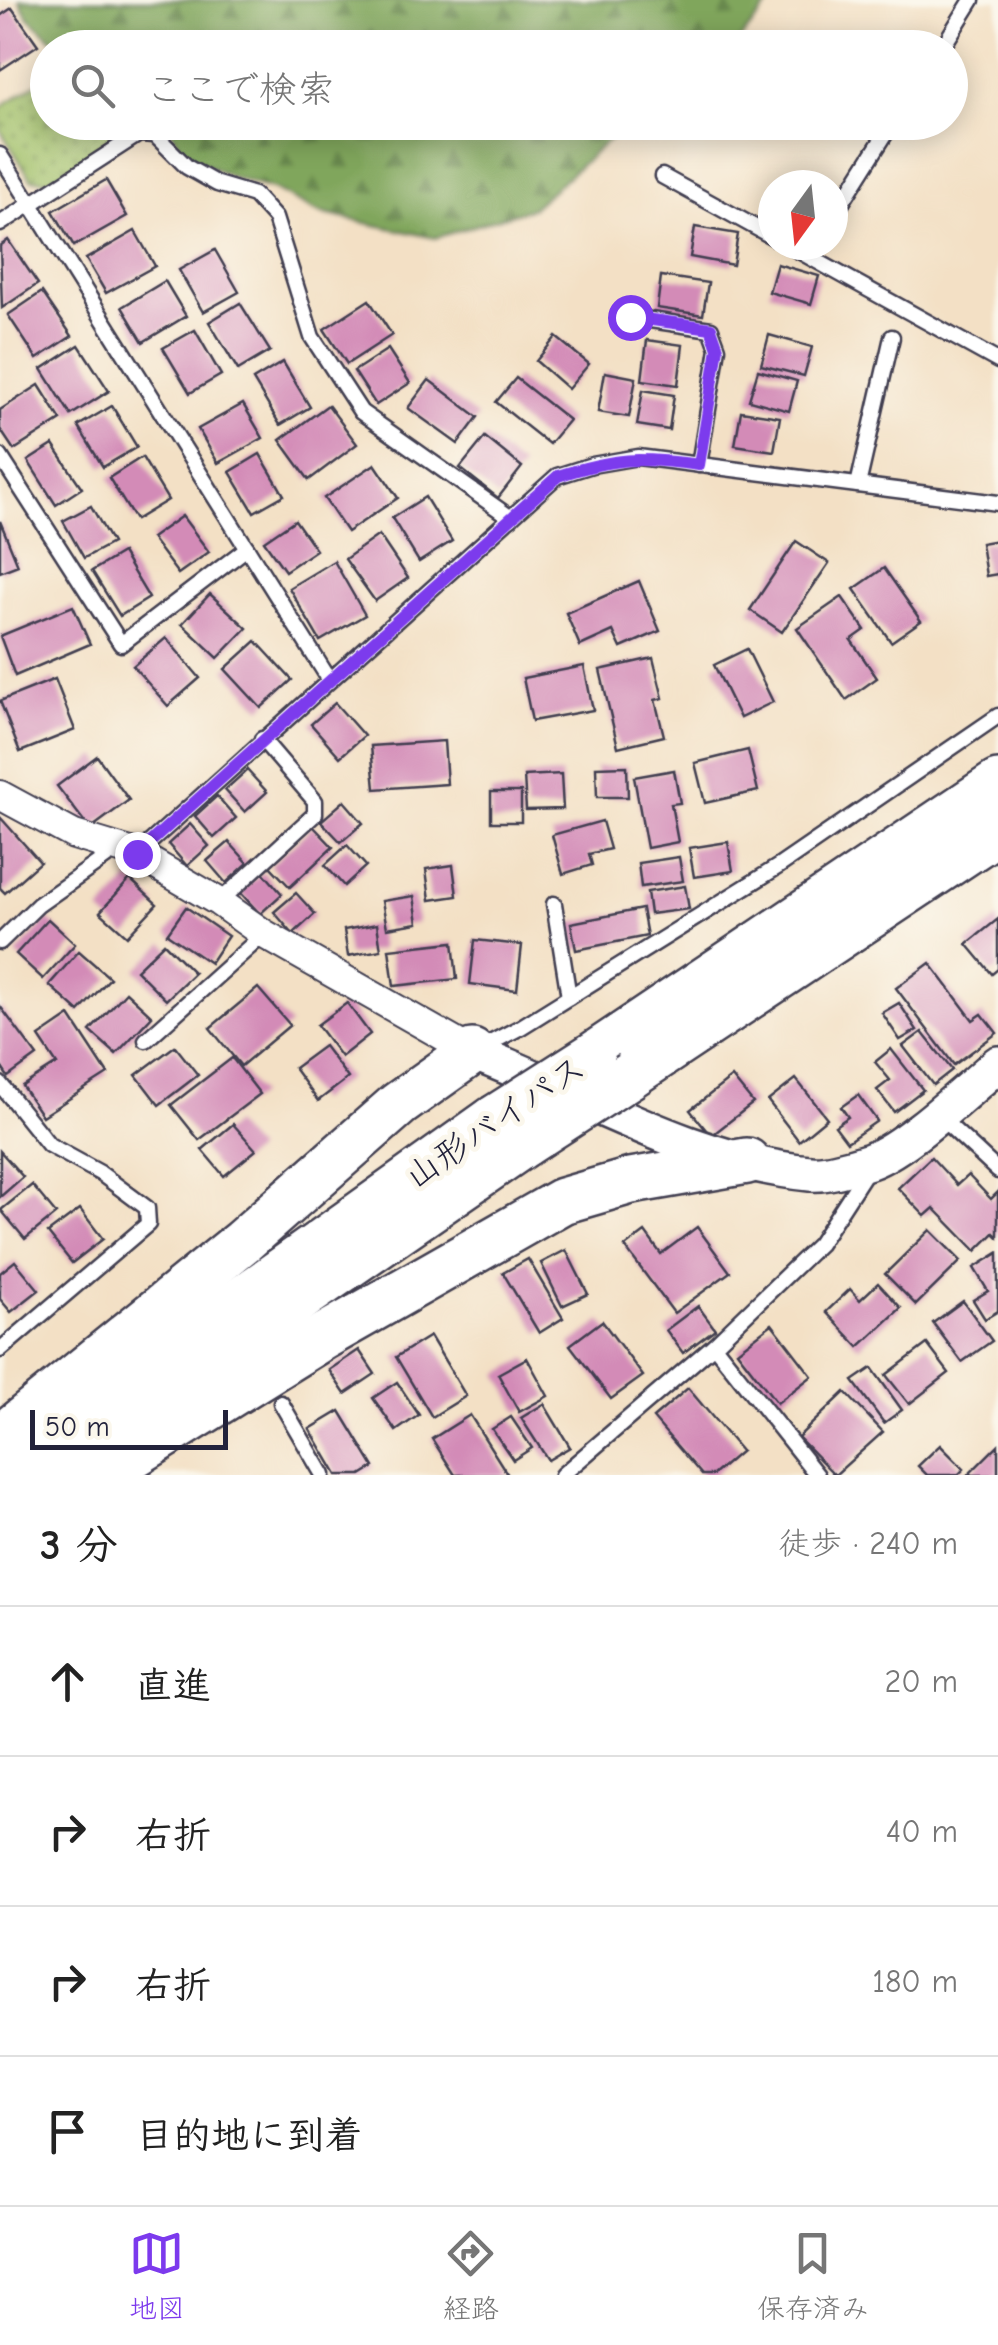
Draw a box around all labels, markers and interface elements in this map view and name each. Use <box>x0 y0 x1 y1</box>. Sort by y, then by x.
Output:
search box <box>30 30 968 140</box>
icon: search <box>65 58 120 113</box>
text: ここで検索 <box>145 68 335 112</box>
north arrow <box>758 170 848 260</box>
route start <box>608 295 654 341</box>
route end <box>115 832 161 878</box>
street label: 山形バイパス <box>397 1046 593 1198</box>
scale bar <box>30 1405 228 1450</box>
text: 50 m <box>45 1411 110 1443</box>
text: 3 分 <box>40 1521 118 1570</box>
text: 徒歩 · 240 m <box>778 1525 958 1562</box>
icon: ahead <box>40 1654 95 1709</box>
text: 20 m <box>885 1663 958 1700</box>
text: 直進 <box>135 1664 211 1708</box>
icon: right <box>40 1804 95 1859</box>
text: 40 m <box>886 1813 958 1850</box>
text: 右折 <box>135 1814 211 1858</box>
icon: right <box>40 1954 95 2009</box>
text: 180 m <box>872 1963 958 2000</box>
text: 右折 <box>135 1964 211 2008</box>
icon: arrive <box>40 2104 95 2159</box>
text: 目的地に到着 <box>135 2114 363 2158</box>
tab: 地図 <box>129 2226 185 2326</box>
tab: 経路 <box>443 2226 499 2326</box>
tab: 保存済み <box>757 2226 869 2326</box>

